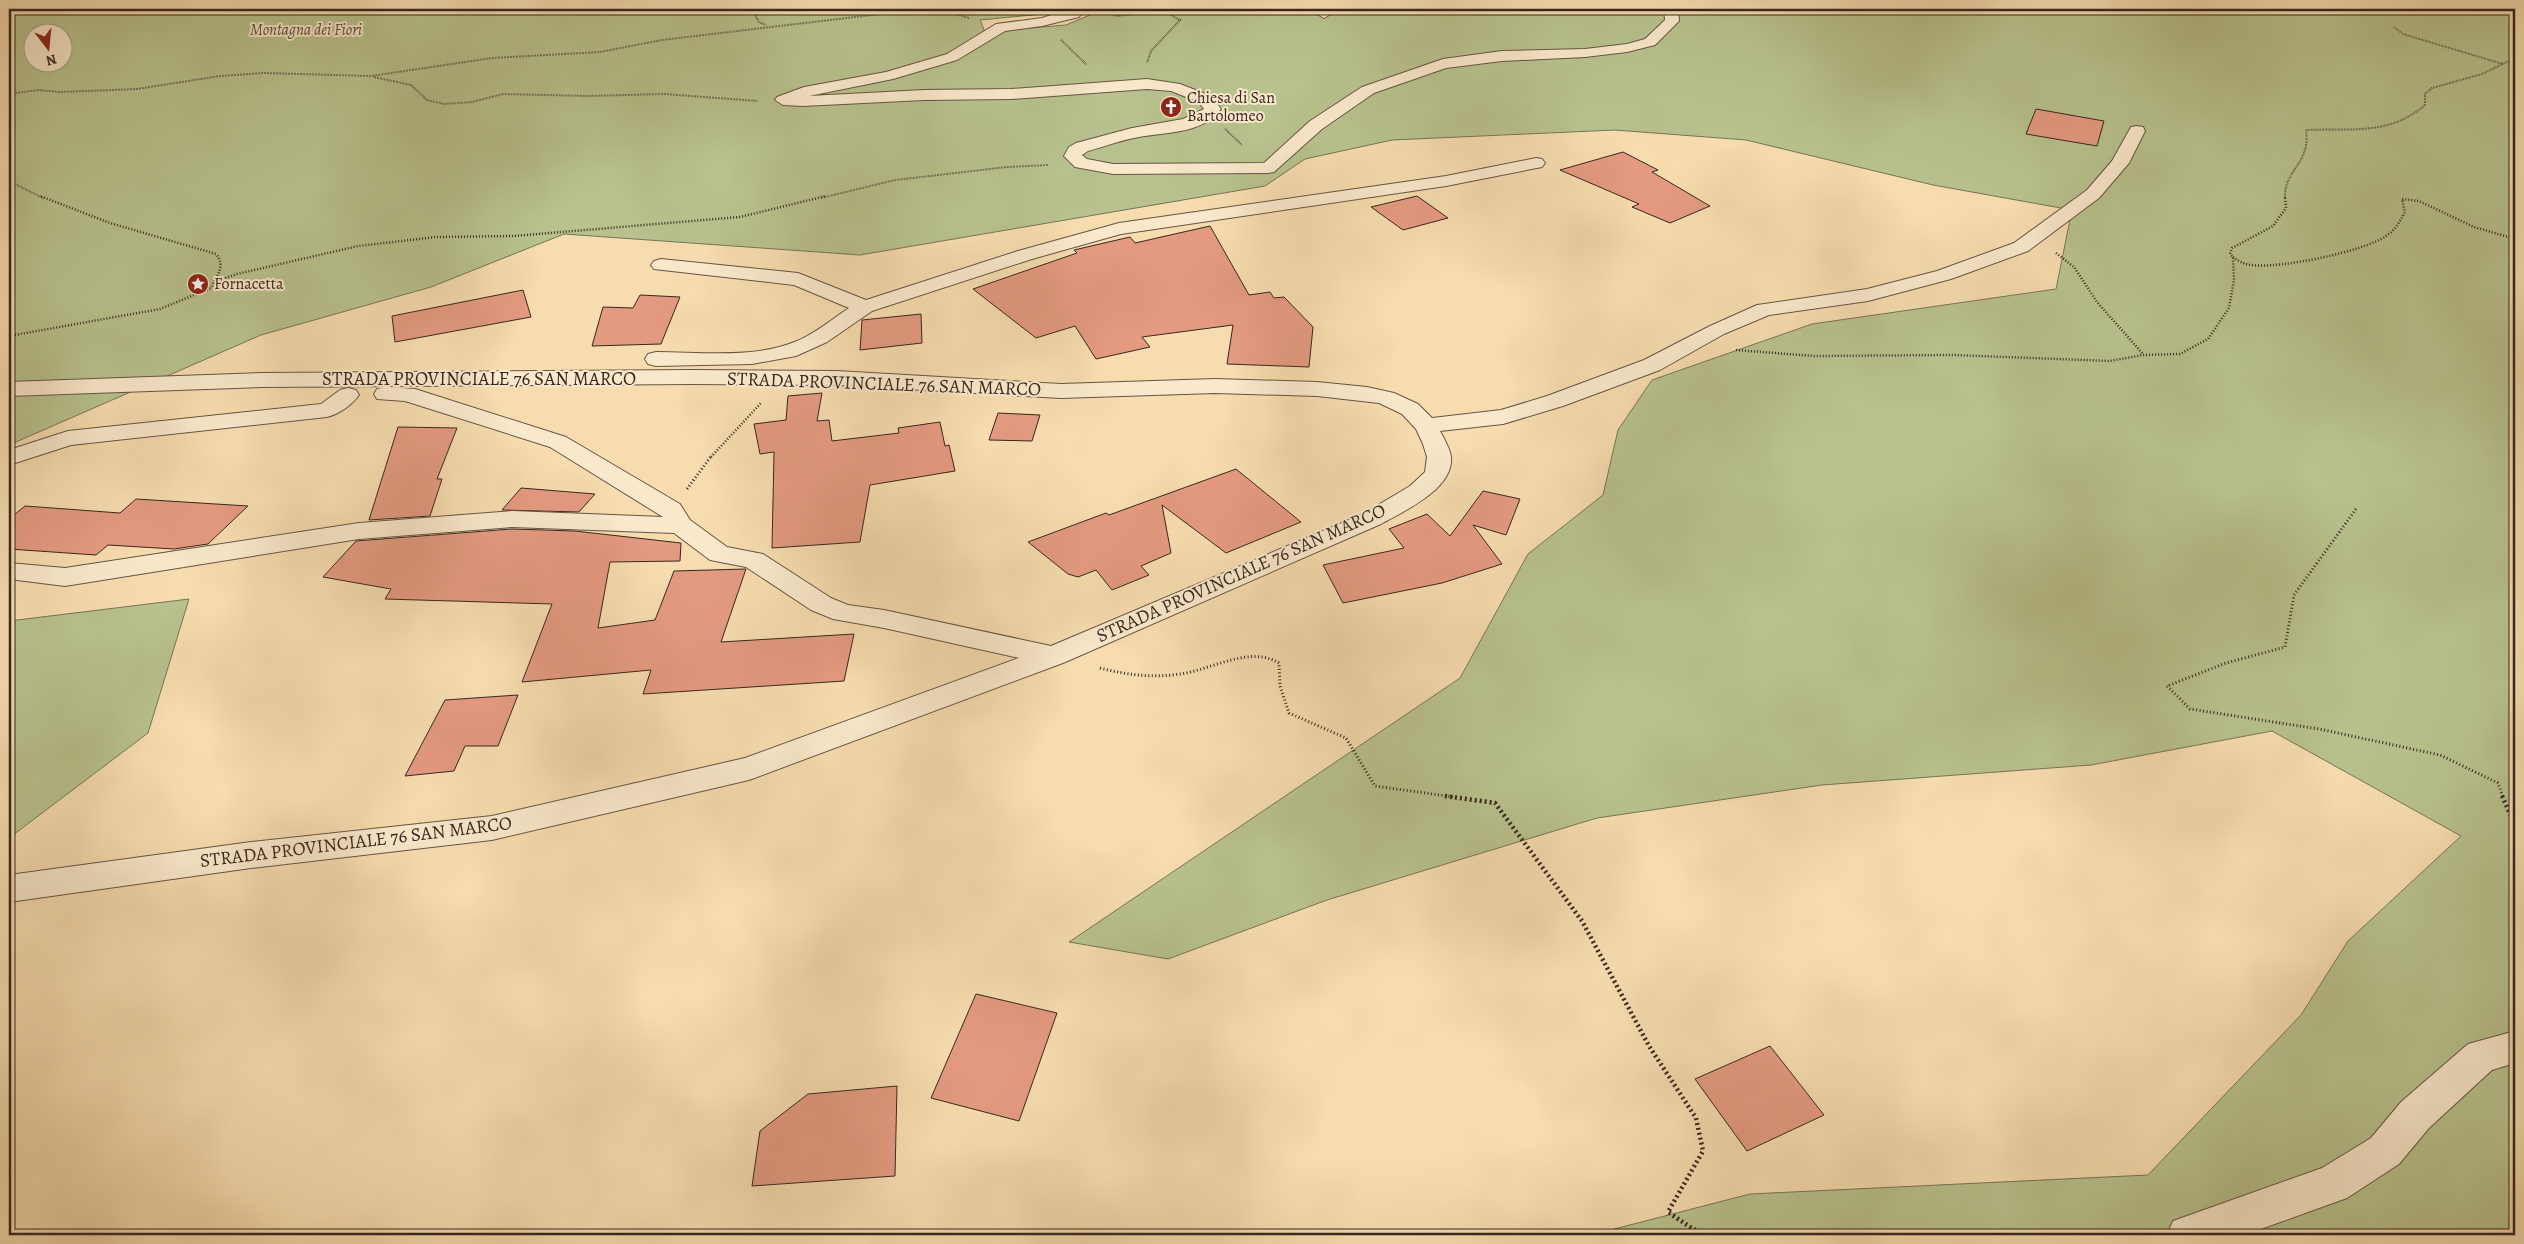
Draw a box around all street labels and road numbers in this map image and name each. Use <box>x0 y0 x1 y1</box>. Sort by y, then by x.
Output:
street label: STRADA PROVINCIALE 76 SAN MARCO <box>322 366 636 392</box>
street label: STRADA PROVINCIALE 76 SAN MARCO <box>727 366 1041 402</box>
street label: STRADA PROVINCIALE 76 SAN MARCO <box>1092 497 1390 649</box>
street label: STRADA PROVINCIALE 76 SAN MARCO <box>198 810 514 874</box>

